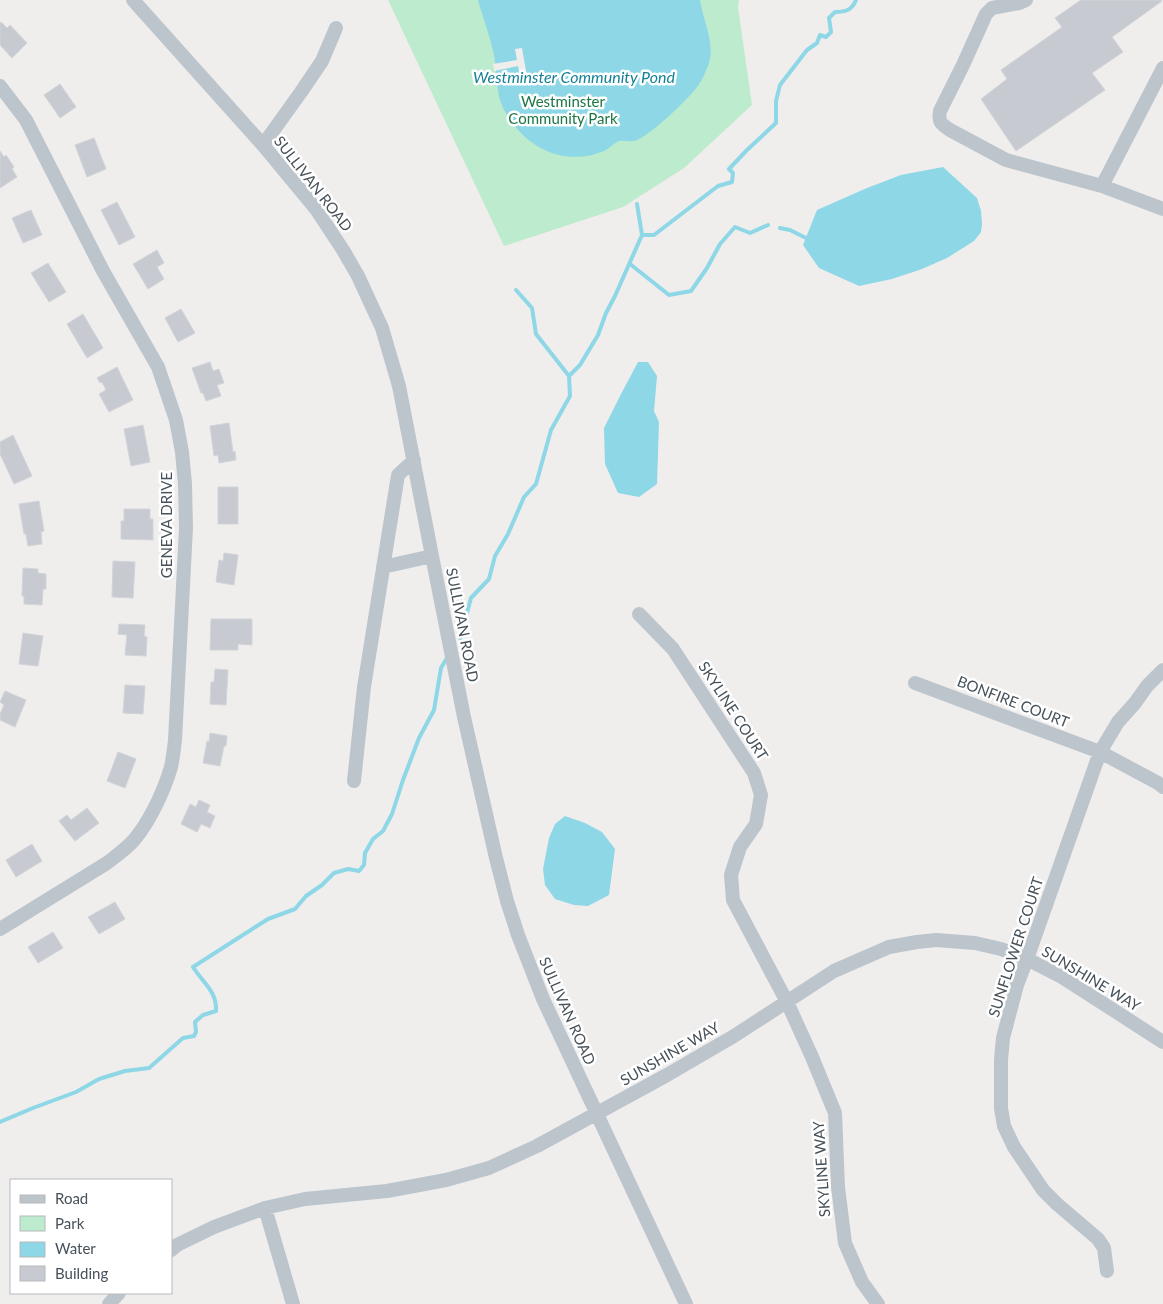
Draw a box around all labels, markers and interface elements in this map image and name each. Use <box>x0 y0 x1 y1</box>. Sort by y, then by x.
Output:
water label: Westminster Community Pond <box>473 67 675 86</box>
park label: Westminster Community Park <box>508 92 618 127</box>
street label: SULLIVAN ROAD <box>271 132 357 235</box>
street label: GENEVA DRIVE <box>157 472 175 578</box>
street label: SULLIVAN ROAD <box>443 566 483 684</box>
street label: SKYLINE COURT <box>695 658 773 763</box>
street label: BONFIRE COURT <box>955 671 1072 731</box>
street label: SUNFLOWER COURT <box>984 874 1046 1019</box>
street label: SUNSHINE WAY <box>1039 942 1144 1015</box>
street label: SULLIVAN ROAD <box>536 954 600 1067</box>
street label: SUNSHINE WAY <box>617 1017 723 1089</box>
street label: SKYLINE WAY <box>809 1120 833 1218</box>
legend <box>10 1179 172 1294</box>
text: Road <box>55 1189 88 1207</box>
text: Park <box>55 1214 85 1232</box>
text: Water <box>55 1239 96 1257</box>
text: Building <box>55 1264 108 1282</box>

